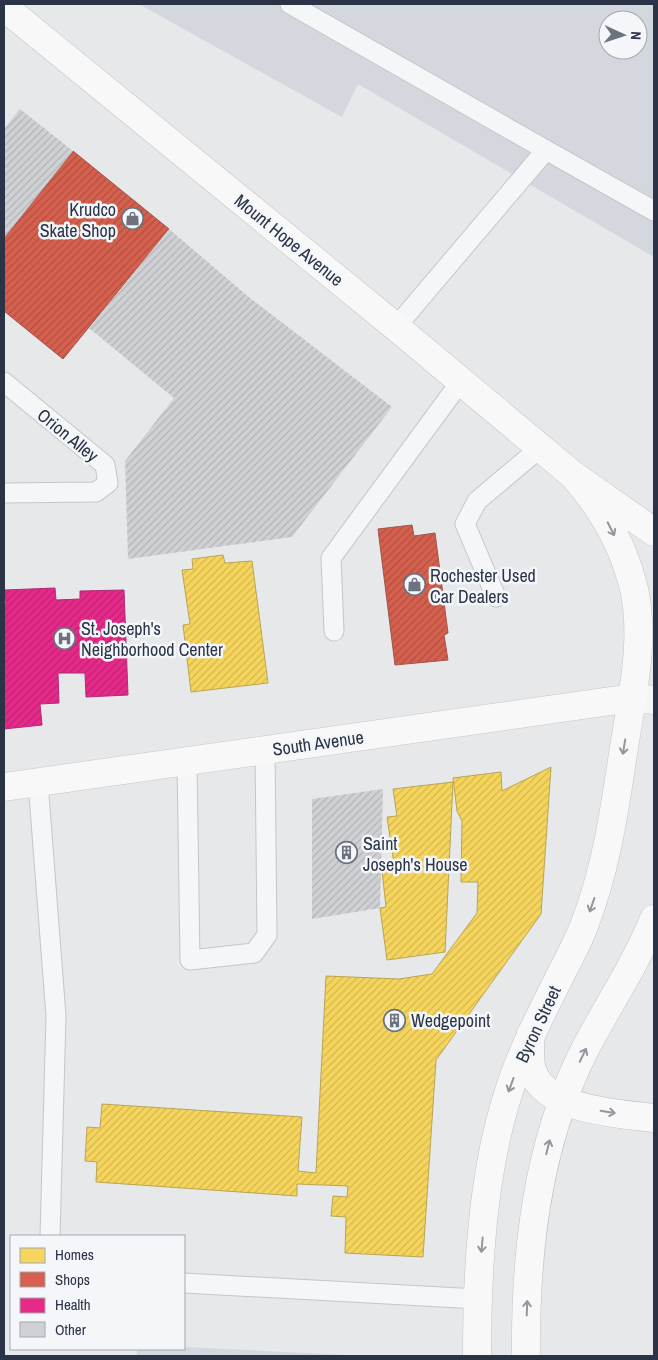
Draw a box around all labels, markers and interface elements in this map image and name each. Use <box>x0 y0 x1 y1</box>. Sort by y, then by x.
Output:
north arrow <box>598 10 648 60</box>
text: N <box>627 31 645 40</box>
street label: Mount Hope Avenue <box>229 188 349 292</box>
place label: Krudco Skate Shop <box>40 197 116 243</box>
shop icon: Krudco Skate Shop <box>120 207 144 231</box>
street label: Orion Alley <box>32 403 104 468</box>
one-way arrow <box>606 522 616 537</box>
place label: Rochester Used Car Dealers <box>430 563 536 609</box>
shop icon: Rochester Used Car Dealers <box>402 573 426 597</box>
place label: St. Joseph's Neighborhood Center <box>81 616 223 662</box>
hospital icon: St. Joseph's Neighborhood Center <box>53 626 77 650</box>
street label: South Avenue <box>271 724 365 762</box>
one-way arrow <box>619 738 629 754</box>
place label: Saint Joseph's House <box>363 831 468 877</box>
building icon: Saint Joseph's House <box>335 841 359 865</box>
one-way arrow <box>586 897 596 913</box>
street label: Byron Street <box>509 982 567 1066</box>
building icon: Wedgepoint <box>383 1008 407 1032</box>
place label: Wedgepoint <box>411 1008 490 1033</box>
one-way arrow <box>578 1048 588 1063</box>
one-way arrow <box>506 1077 515 1093</box>
one-way arrow <box>600 1108 616 1118</box>
one-way arrow <box>544 1139 553 1155</box>
legend <box>10 1235 185 1350</box>
one-way arrow <box>477 1237 487 1253</box>
text: Homes <box>55 1244 94 1265</box>
text: Shops <box>55 1269 90 1290</box>
text: Health <box>55 1294 91 1315</box>
one-way arrow <box>522 1300 532 1316</box>
text: Other <box>55 1319 86 1340</box>

